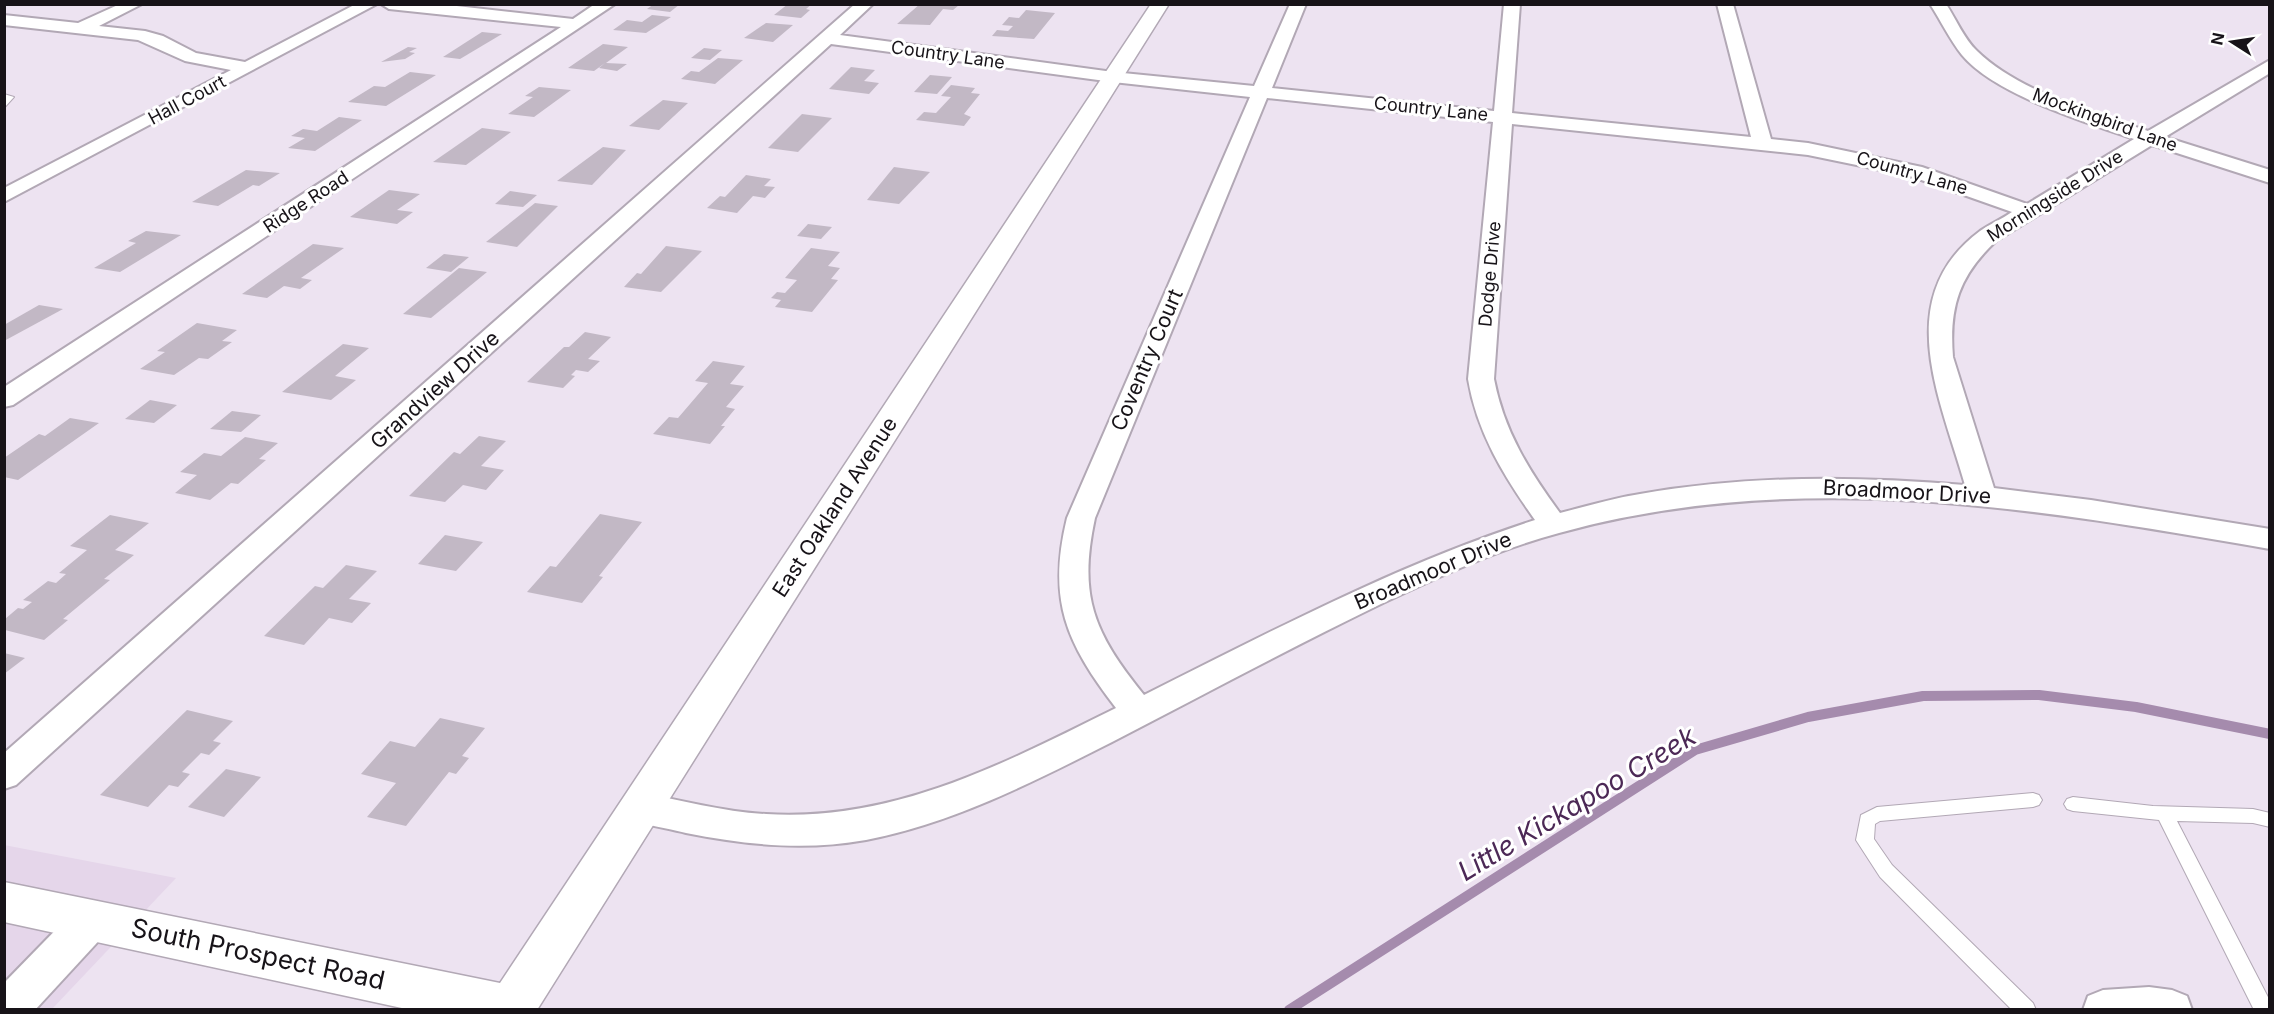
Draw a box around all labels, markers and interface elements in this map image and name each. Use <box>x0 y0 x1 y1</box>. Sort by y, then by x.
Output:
north arrow <box>2202 12 2262 72</box>
text: N <box>2206 31 2228 47</box>
street label: Country Lane <box>890 36 1006 73</box>
street label: Hall Court <box>144 70 229 129</box>
street label: Mockingbird Lane <box>2030 84 2180 155</box>
street label: Country Lane <box>1373 92 1489 125</box>
street label: Morningside Drive <box>1983 145 2126 246</box>
street label: Country Lane <box>1854 147 1970 198</box>
street label: Ridge Road <box>259 166 352 237</box>
street label: Dodge Drive <box>1474 220 1505 328</box>
street label: Coventry Court <box>1105 285 1188 435</box>
street label: Grandview Drive <box>365 325 504 454</box>
street label: East Oakland Avenue <box>767 412 902 601</box>
street label: Broadmoor Drive <box>1822 475 1992 508</box>
street label: Broadmoor Drive <box>1350 526 1515 615</box>
water label: Little Kickapoo Creek <box>1452 719 1703 888</box>
street label: South Prospect Road <box>128 911 388 996</box>

